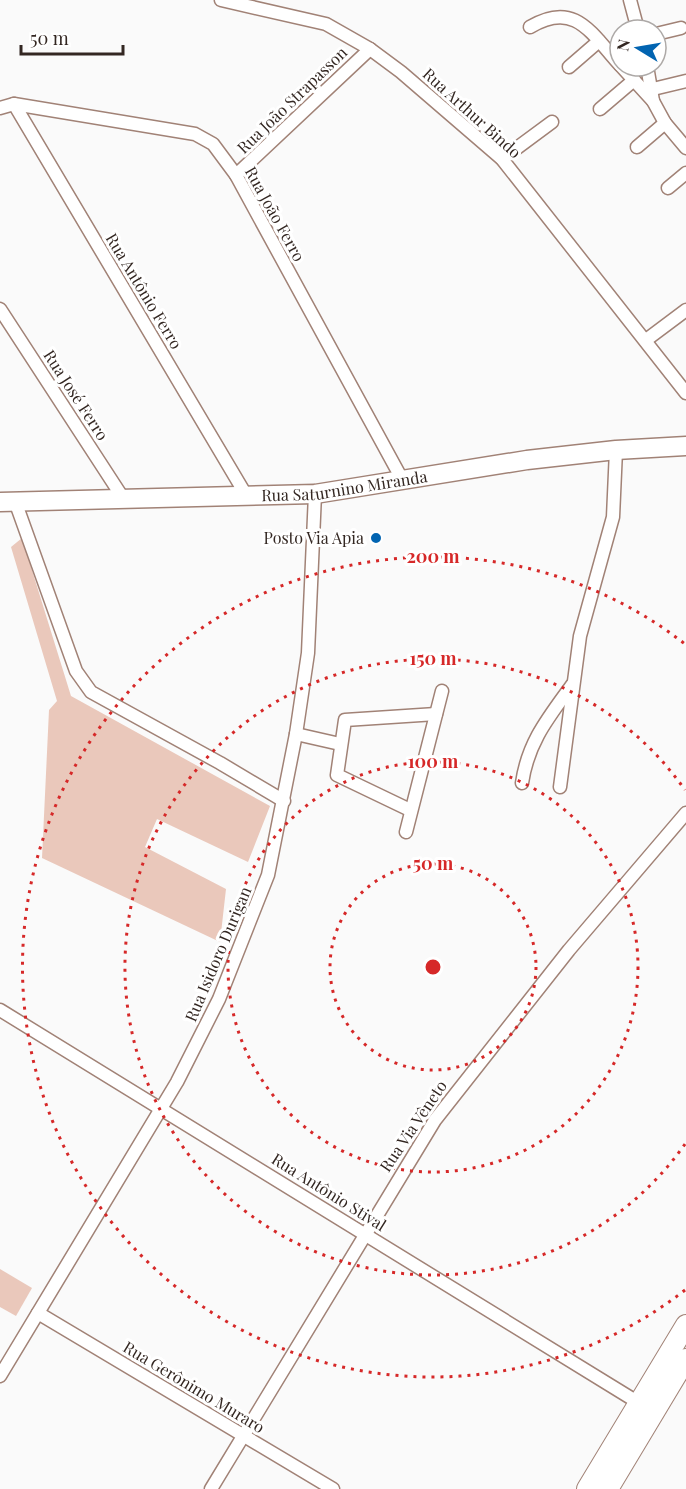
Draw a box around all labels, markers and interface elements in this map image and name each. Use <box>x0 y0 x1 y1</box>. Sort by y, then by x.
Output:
scale bar <box>21 18 123 56</box>
north arrow <box>608 18 668 78</box>
text: 50 m <box>30 26 69 50</box>
text: N <box>611 37 634 53</box>
street label: Rua João Strapasson <box>232 41 351 158</box>
street label: Rua Arthur Bindo <box>419 63 526 163</box>
street label: Rua João Ferro <box>241 163 310 265</box>
street label: Rua Antônio Ferro <box>102 229 187 353</box>
street label: Rua José Ferro <box>39 345 114 444</box>
street label: Rua Saturnino Miranda <box>261 465 429 505</box>
place label: Posto Via Apia <box>263 527 364 548</box>
marker: Posto Via Apia <box>369 531 383 545</box>
text: 200 m <box>406 544 460 568</box>
text: 150 m <box>409 646 457 670</box>
text: 100 m <box>408 749 459 773</box>
text: 50 m <box>413 851 454 875</box>
street label: Rua Isidoro Durigan <box>180 883 256 1025</box>
centre of rings <box>423 957 443 977</box>
street label: Rua Via Vêneto <box>374 1076 451 1175</box>
street label: Rua Antônio Stival <box>268 1148 391 1235</box>
street label: Rua Gerônimo Muraro <box>120 1336 269 1437</box>

